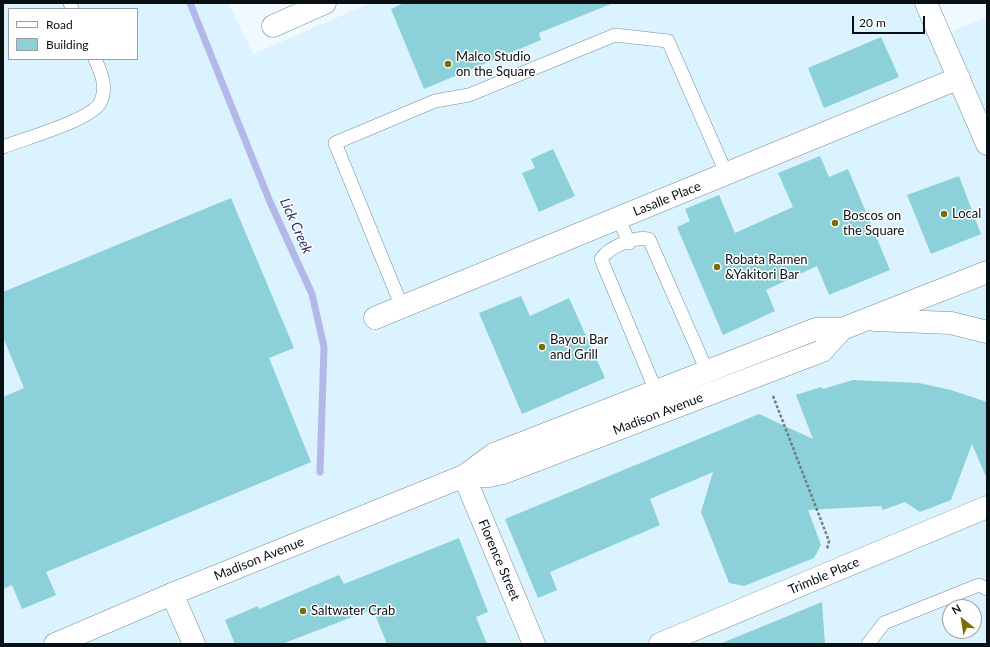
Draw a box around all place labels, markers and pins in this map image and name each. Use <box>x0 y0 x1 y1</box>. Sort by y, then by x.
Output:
place label: Malco Studio on the Square <box>456 49 535 80</box>
marker: Malco Studio on the Square <box>443 59 453 69</box>
place label: Local <box>952 206 981 222</box>
place label: Boscos on the Square <box>843 208 904 239</box>
marker: Local <box>939 209 949 219</box>
marker: Boscos on the Square <box>830 218 840 228</box>
place label: Robata Ramen &Yakitori Bar <box>725 252 808 283</box>
marker: Robata Ramen &Yakitori Bar <box>712 262 722 272</box>
place label: Bayou Bar and Grill <box>550 332 609 363</box>
marker: Bayou Bar and Grill <box>537 342 547 352</box>
place label: Saltwater Crab <box>311 603 395 619</box>
marker: Saltwater Crab <box>298 606 308 616</box>

